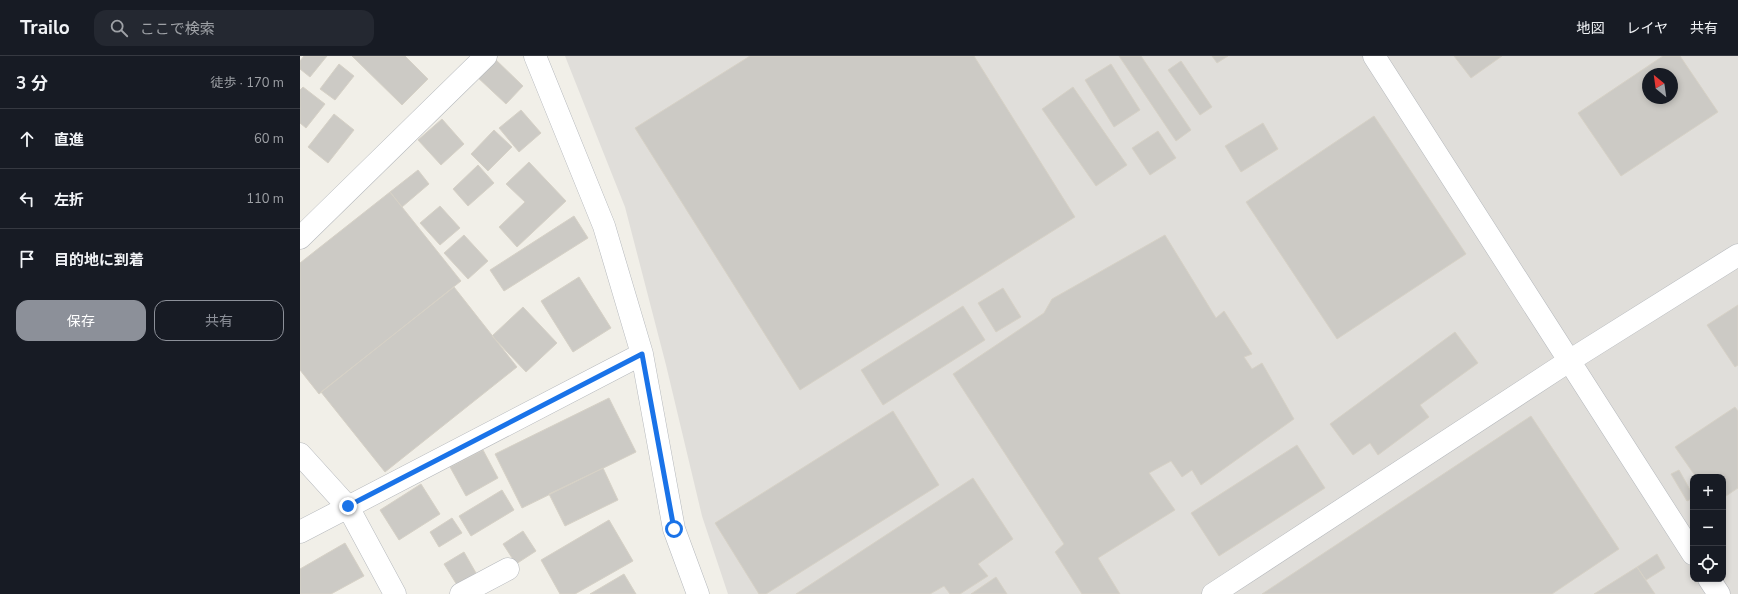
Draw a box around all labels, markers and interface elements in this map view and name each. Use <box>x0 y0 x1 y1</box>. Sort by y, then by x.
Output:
search box <box>94 10 374 46</box>
text: Trailo <box>20 15 70 41</box>
icon: search <box>108 17 130 39</box>
text: ここで検索 <box>140 19 215 39</box>
text: 地図 <box>1576 19 1604 38</box>
text: レイヤ <box>1626 19 1668 38</box>
text: 共有 <box>1690 19 1718 38</box>
north arrow <box>1642 68 1678 104</box>
text: 3 分 <box>16 72 48 95</box>
text: 徒歩 · 170 m <box>210 74 284 92</box>
icon: ahead <box>16 128 38 150</box>
text: 直進 <box>54 130 84 150</box>
text: 60 m <box>254 130 284 148</box>
icon: left <box>16 188 38 210</box>
text: 左折 <box>54 190 84 210</box>
text: 110 m <box>246 190 284 208</box>
icon: arrive <box>16 248 38 270</box>
text: 目的地に到着 <box>54 250 144 270</box>
button: 保存 <box>16 300 146 341</box>
button: 共有 <box>154 300 284 341</box>
map controls <box>1690 474 1726 582</box>
button: + <box>1690 474 1726 510</box>
route end <box>339 497 357 515</box>
button: − <box>1690 510 1726 546</box>
route start <box>665 520 683 538</box>
button: locate <box>1690 546 1726 582</box>

